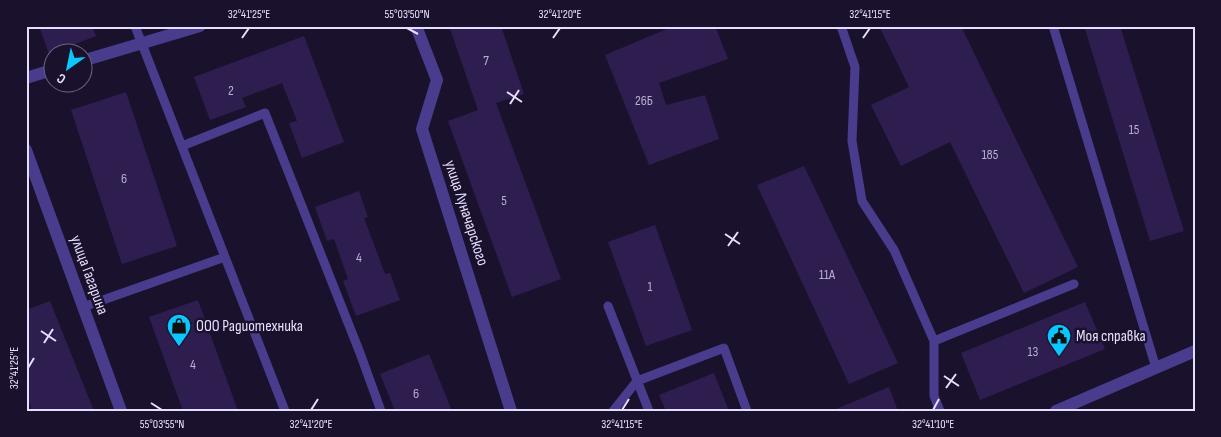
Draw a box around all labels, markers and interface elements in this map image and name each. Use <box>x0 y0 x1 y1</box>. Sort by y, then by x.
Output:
text: 32°41'25"E <box>228 7 270 22</box>
text: 55°03'50"N <box>384 7 430 22</box>
text: 32°41'20"E <box>539 7 582 22</box>
text: 32°41'15"E <box>849 7 891 22</box>
north arrow <box>42 42 92 92</box>
house number: 7 <box>483 52 489 69</box>
text: С <box>54 69 69 88</box>
house number: 2 <box>228 82 234 99</box>
house number: 26Б <box>635 92 653 109</box>
house number: 15 <box>1129 121 1140 138</box>
house number: 185 <box>982 146 999 163</box>
street label: улица Луначарского <box>440 158 492 268</box>
house number: 6 <box>121 170 127 187</box>
house number: 5 <box>501 192 507 209</box>
street label: улица Гагарина <box>66 233 112 317</box>
house number: 4 <box>356 249 362 266</box>
house number: 11А <box>819 266 836 283</box>
house number: 1 <box>648 278 653 295</box>
shop icon: ООО Радиотехника <box>166 313 192 347</box>
place label: ООО Радиотехника <box>196 317 303 336</box>
public building icon: Моя справка <box>1046 323 1072 357</box>
place label: Моя справка <box>1076 327 1146 346</box>
house number: 13 <box>1028 343 1039 360</box>
text: 32°41'25"E <box>7 347 22 389</box>
house number: 4 <box>190 356 196 373</box>
house number: 6 <box>413 385 419 402</box>
text: 55°03'55"N <box>140 417 184 432</box>
text: 32°41'20"E <box>290 417 333 432</box>
text: 32°41'15"E <box>601 417 643 432</box>
text: 32°41'10"E <box>912 417 954 432</box>

